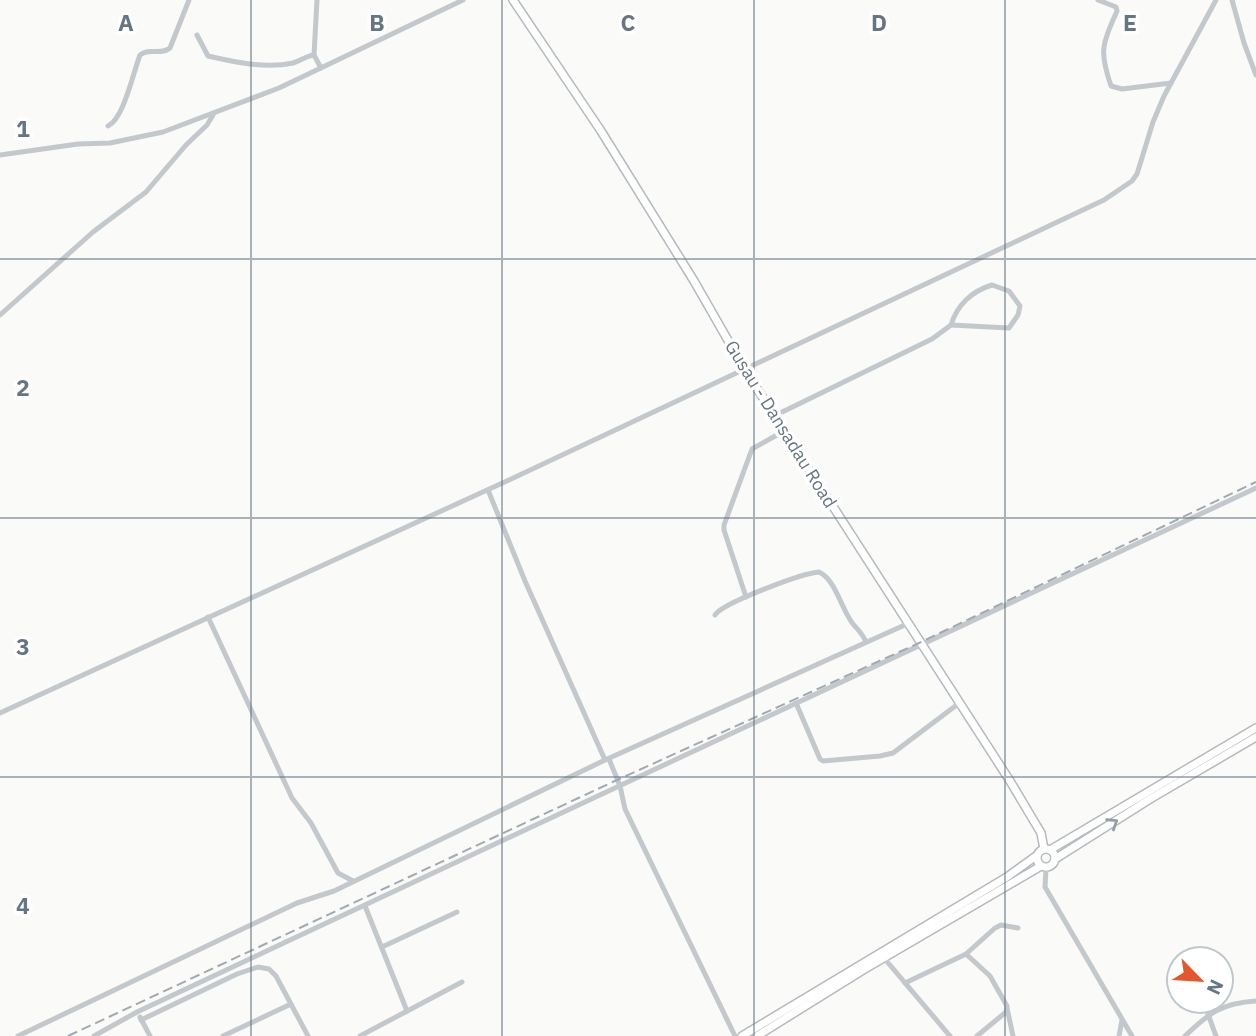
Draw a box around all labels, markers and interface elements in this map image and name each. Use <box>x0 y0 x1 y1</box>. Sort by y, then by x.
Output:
text: A <box>118 7 134 37</box>
text: B <box>369 7 385 37</box>
text: C <box>621 7 636 37</box>
text: D <box>871 7 887 37</box>
text: E <box>1123 7 1137 37</box>
text: 1 <box>16 113 30 143</box>
street label: Gusau - Dansadau Road <box>720 336 842 512</box>
text: 2 <box>16 372 30 402</box>
text: 3 <box>16 631 30 661</box>
one-way arrow <box>1105 818 1118 831</box>
text: 4 <box>16 890 30 920</box>
north arrow <box>1165 945 1235 1015</box>
text: N <box>1202 976 1229 998</box>

